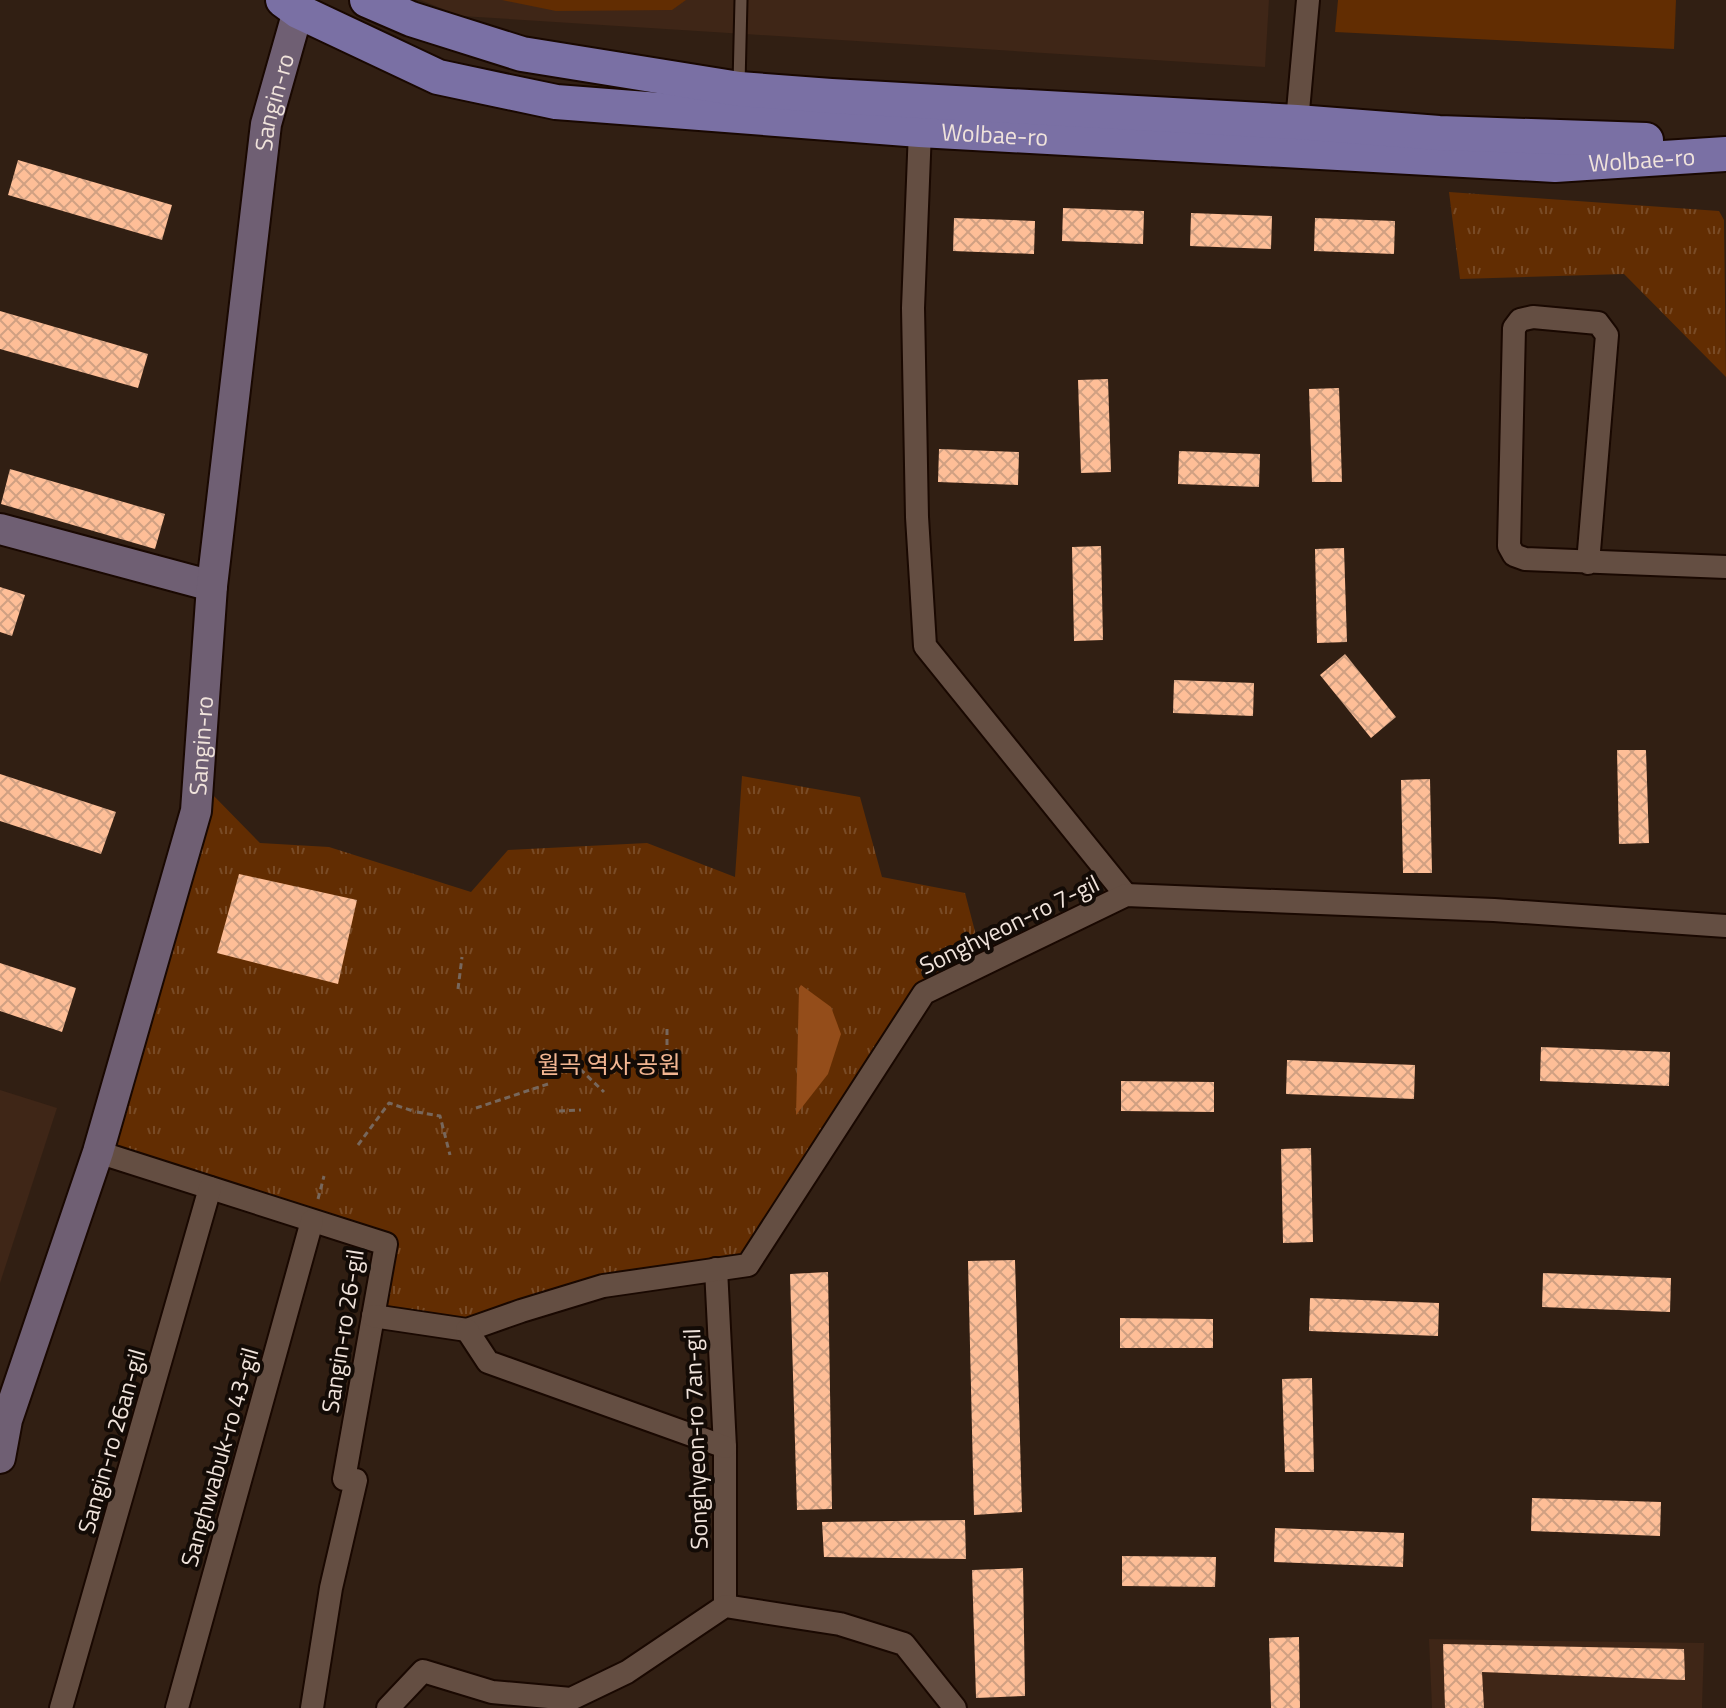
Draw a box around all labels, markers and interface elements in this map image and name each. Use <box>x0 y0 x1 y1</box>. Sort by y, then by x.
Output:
street label: Sangin-ro <box>245 49 303 153</box>
street label: Wolbae-ro <box>940 113 1049 155</box>
street label: Wolbae-ro <box>1587 138 1696 181</box>
street label: Sangin-ro <box>179 695 222 797</box>
street label: Songhyeon-ro 7-gil <box>913 865 1105 983</box>
park label: 월곡 역사 공원 <box>537 1046 681 1082</box>
street label: Sangin-ro 26-gil <box>311 1246 373 1416</box>
street label: Songhyeon-ro 7an-gil <box>673 1328 717 1550</box>
street label: Sanghwabuk-ro 43-gil <box>171 1343 267 1571</box>
street label: Sangin-ro 26an-gil <box>67 1345 155 1537</box>

